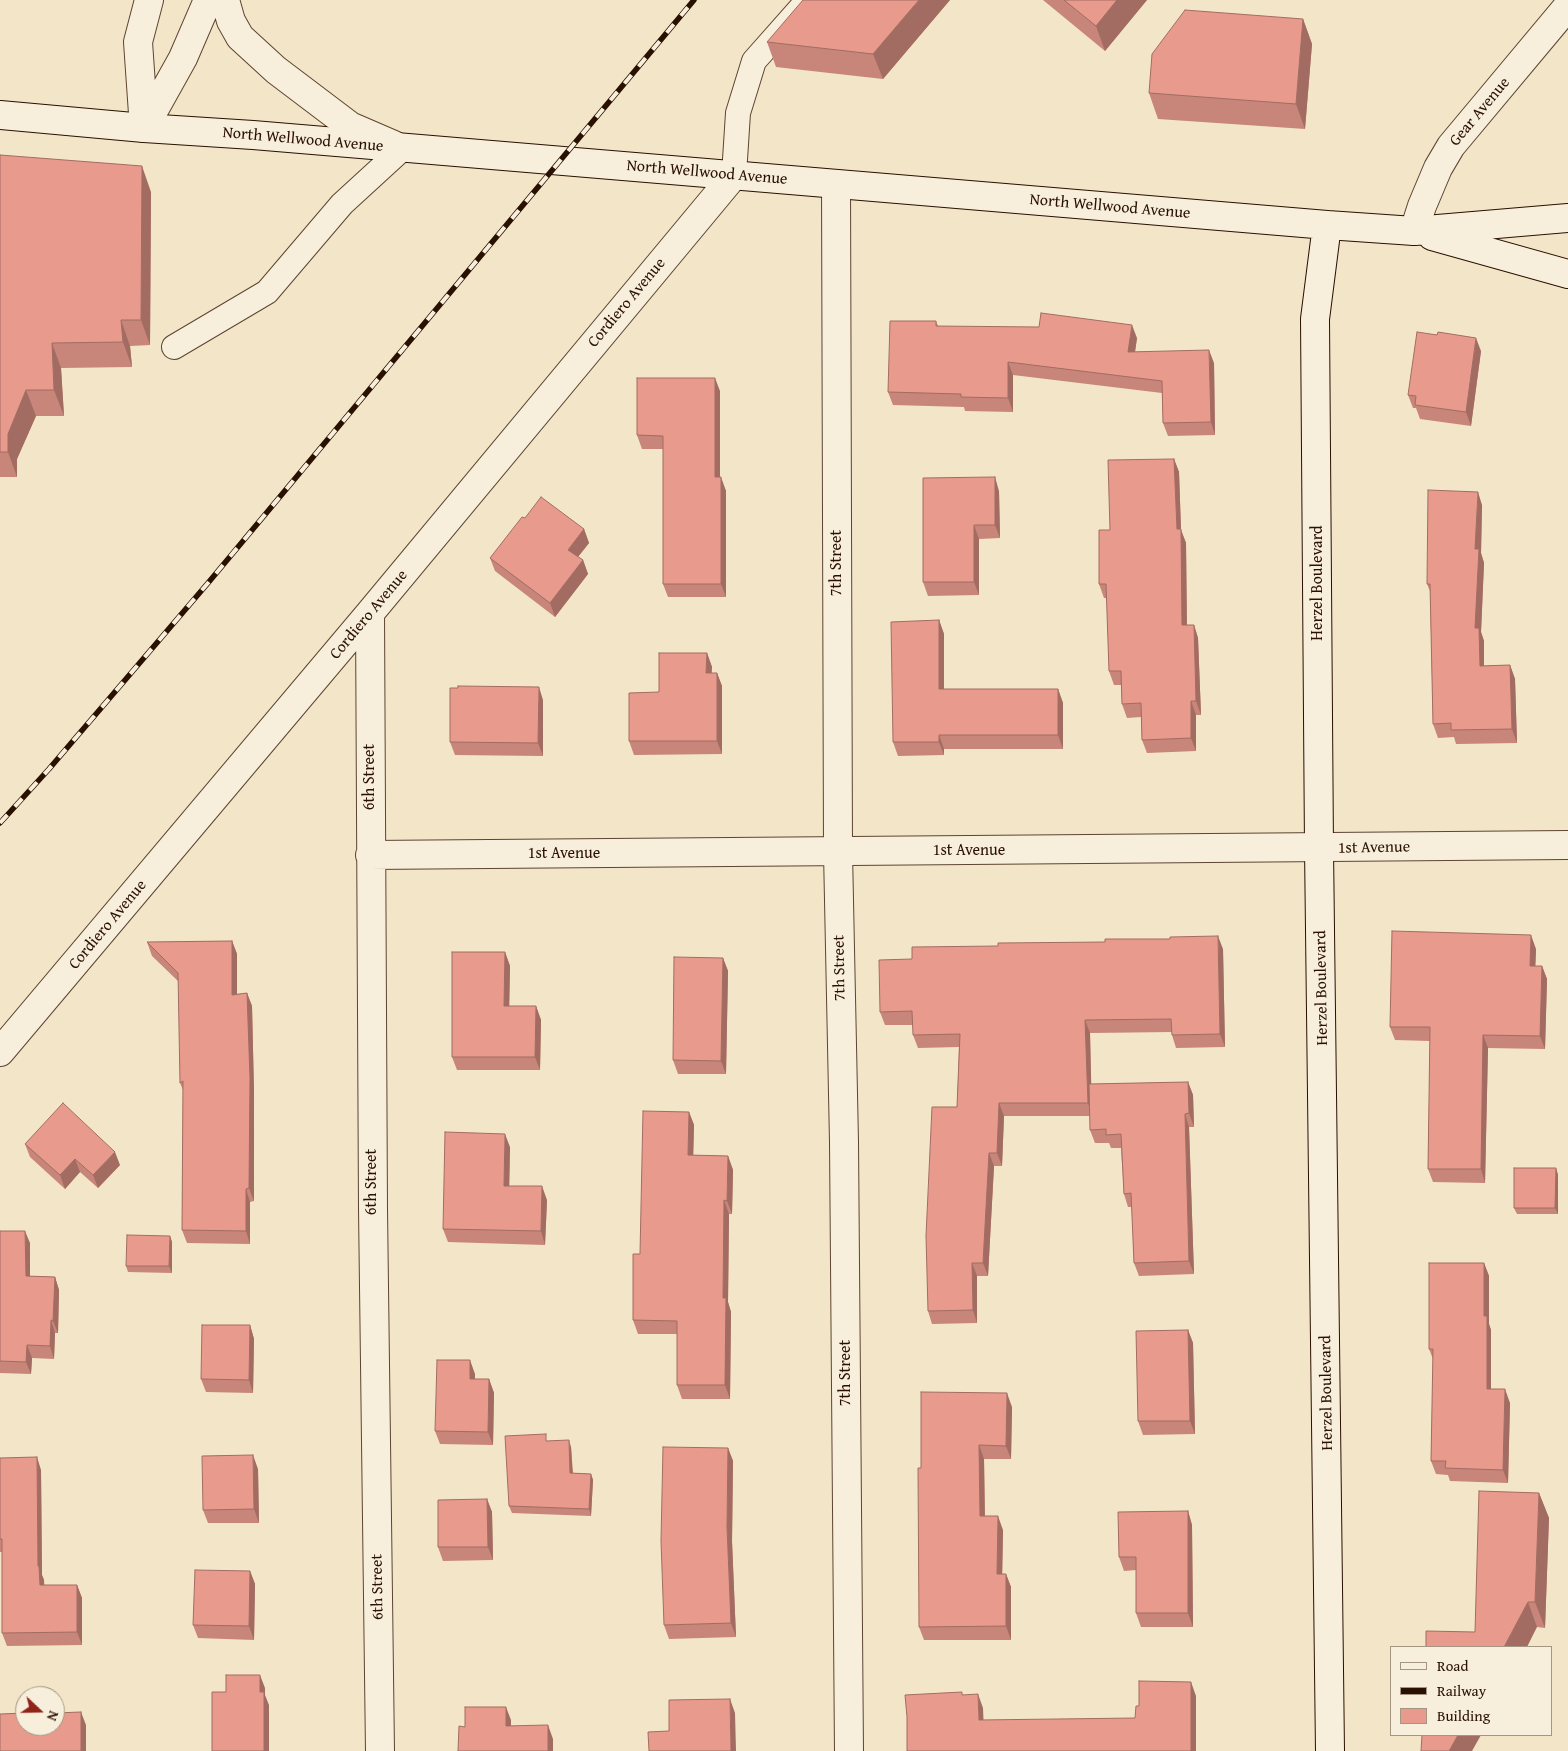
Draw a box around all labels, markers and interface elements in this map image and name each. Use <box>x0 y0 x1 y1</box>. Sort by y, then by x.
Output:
street label: Gear Avenue <box>1446 74 1514 150</box>
street label: North Wellwood Avenue <box>222 123 384 157</box>
street label: North Wellwood Avenue <box>626 156 788 190</box>
street label: North Wellwood Avenue <box>1029 190 1191 224</box>
street label: Cordiero Avenue <box>584 254 670 352</box>
street label: Herzel Boulevard <box>1308 525 1328 641</box>
street label: 7th Street <box>827 530 847 596</box>
street label: Cordiero Avenue <box>326 566 412 664</box>
street label: 6th Street <box>360 744 380 810</box>
street label: 1st Avenue <box>1338 838 1410 858</box>
street label: 1st Avenue <box>933 841 1005 861</box>
street label: 1st Avenue <box>528 844 600 864</box>
street label: Cordiero Avenue <box>65 876 151 974</box>
street label: Herzel Boulevard <box>1311 930 1333 1046</box>
street label: 7th Street <box>830 935 850 1001</box>
street label: 6th Street <box>362 1149 382 1215</box>
street label: Herzel Boulevard <box>1316 1335 1338 1451</box>
street label: 7th Street <box>836 1340 856 1406</box>
street label: 6th Street <box>368 1554 388 1620</box>
legend <box>1390 1646 1553 1736</box>
text: Road <box>1437 1655 1468 1676</box>
text: Railway <box>1437 1680 1486 1701</box>
north arrow <box>15 1686 65 1736</box>
text: Building <box>1437 1705 1490 1726</box>
text: N <box>42 1708 64 1724</box>

